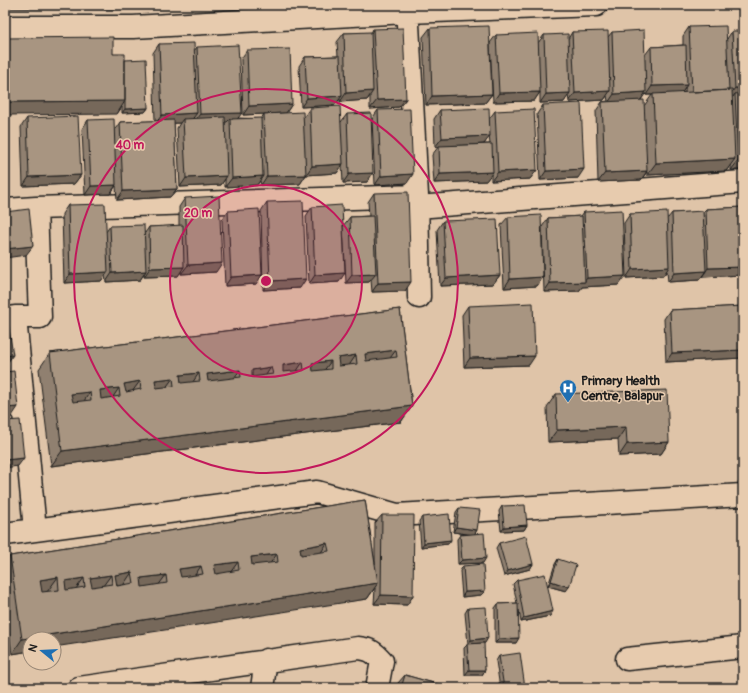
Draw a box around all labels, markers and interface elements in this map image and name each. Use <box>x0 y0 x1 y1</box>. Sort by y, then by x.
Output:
text: 40 m <box>115 138 145 153</box>
text: 20 m <box>184 206 212 221</box>
centre of rings <box>259 274 273 288</box>
place label: Primary Health Centre, Balapur <box>581 373 664 404</box>
hospital icon: Primary Health Centre, Balapur <box>558 378 578 403</box>
north arrow <box>22 631 62 671</box>
text: N <box>26 642 40 654</box>

